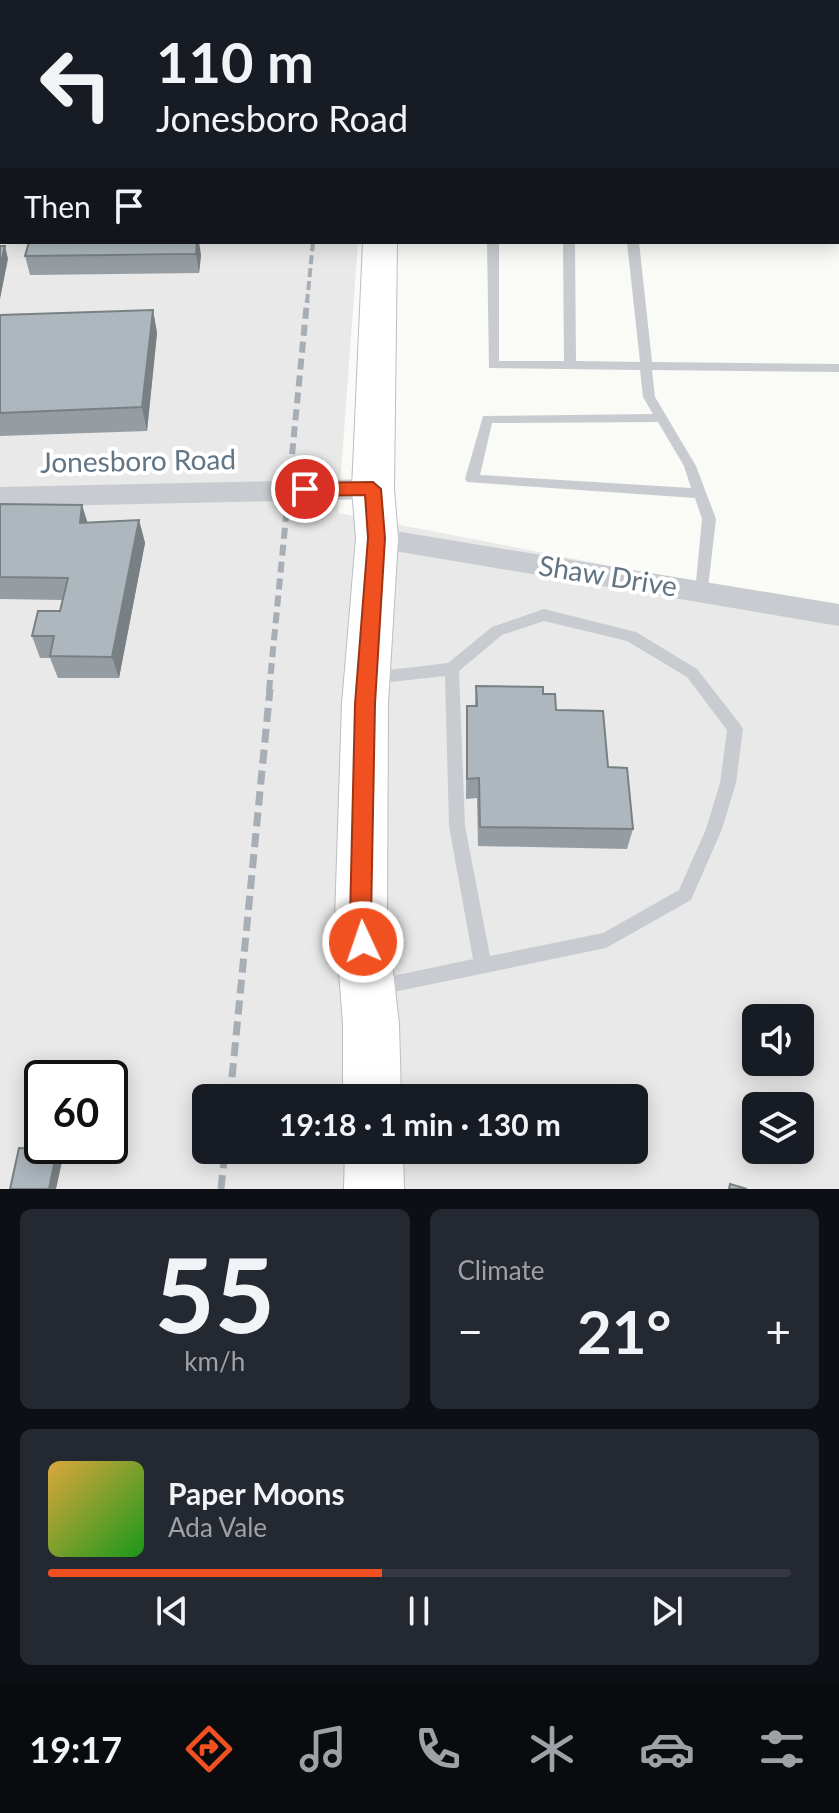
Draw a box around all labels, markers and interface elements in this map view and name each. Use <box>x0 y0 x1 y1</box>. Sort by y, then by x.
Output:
text: 110 m <box>156 28 314 95</box>
icon: left <box>24 32 128 136</box>
text: Jonesboro Road <box>156 96 408 140</box>
icon: arrive <box>107 184 151 228</box>
text: Then <box>24 188 91 224</box>
street label: Jonesboro Road <box>40 441 236 479</box>
pin <box>271 455 339 523</box>
icon: arrive <box>283 467 327 511</box>
street label: Shaw Drive <box>536 547 680 603</box>
position arrow <box>321 900 405 984</box>
map controls <box>742 1004 814 1164</box>
button: sound <box>742 1004 814 1076</box>
speed limit sign: 60 <box>24 1060 128 1164</box>
button: layers <box>742 1092 814 1164</box>
text: 19:18 · 1 min · 130 m <box>279 1106 561 1142</box>
text: 55 <box>154 1230 275 1355</box>
text: Climate <box>458 1254 544 1286</box>
text: 21° <box>577 1295 672 1367</box>
text: − <box>458 1305 483 1357</box>
text: + <box>765 1305 791 1357</box>
text: km/h <box>184 1345 245 1377</box>
text: Paper Moons <box>168 1475 345 1511</box>
text: Ada Vale <box>168 1511 267 1543</box>
icon: previous <box>150 1589 194 1633</box>
icon: pause <box>397 1589 441 1633</box>
icon: next <box>645 1589 689 1633</box>
icon: directions <box>181 1721 237 1777</box>
icon: music <box>295 1721 351 1777</box>
icon: phone <box>410 1721 466 1777</box>
icon: climate <box>524 1721 580 1777</box>
icon: car <box>639 1721 695 1777</box>
icon: filters <box>754 1721 810 1777</box>
text: 19:17 <box>29 1727 122 1771</box>

